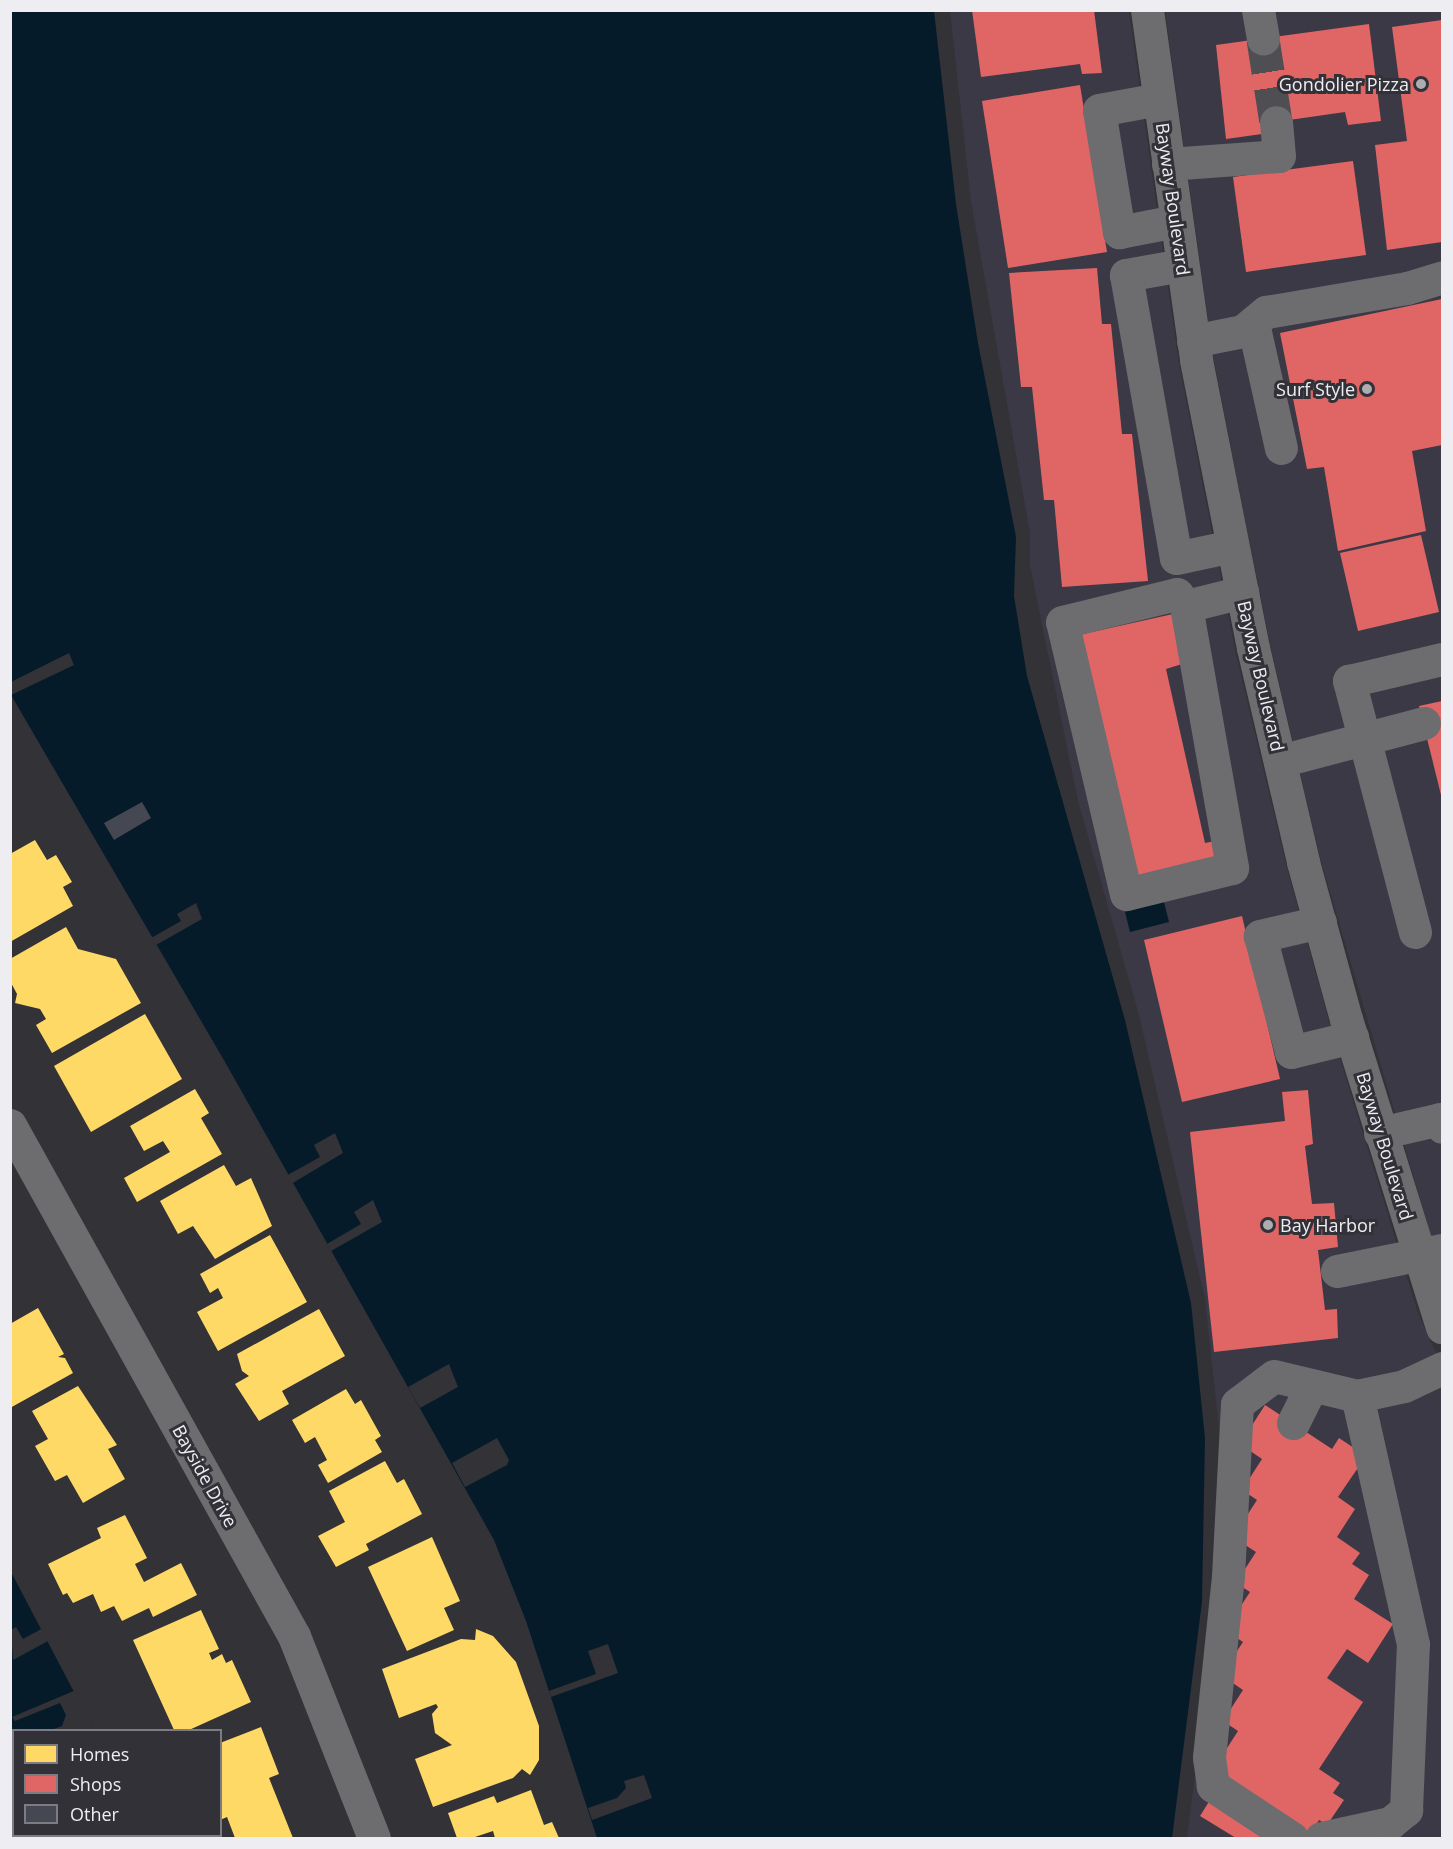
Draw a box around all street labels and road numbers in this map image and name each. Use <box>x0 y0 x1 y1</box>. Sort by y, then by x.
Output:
street label: Bayway Boulevard <box>1152 121 1194 277</box>
street label: Bayway Boulevard <box>1233 599 1289 753</box>
street label: Bayway Boulevard <box>1352 1069 1418 1223</box>
street label: Bayside Drive <box>168 1421 242 1531</box>

